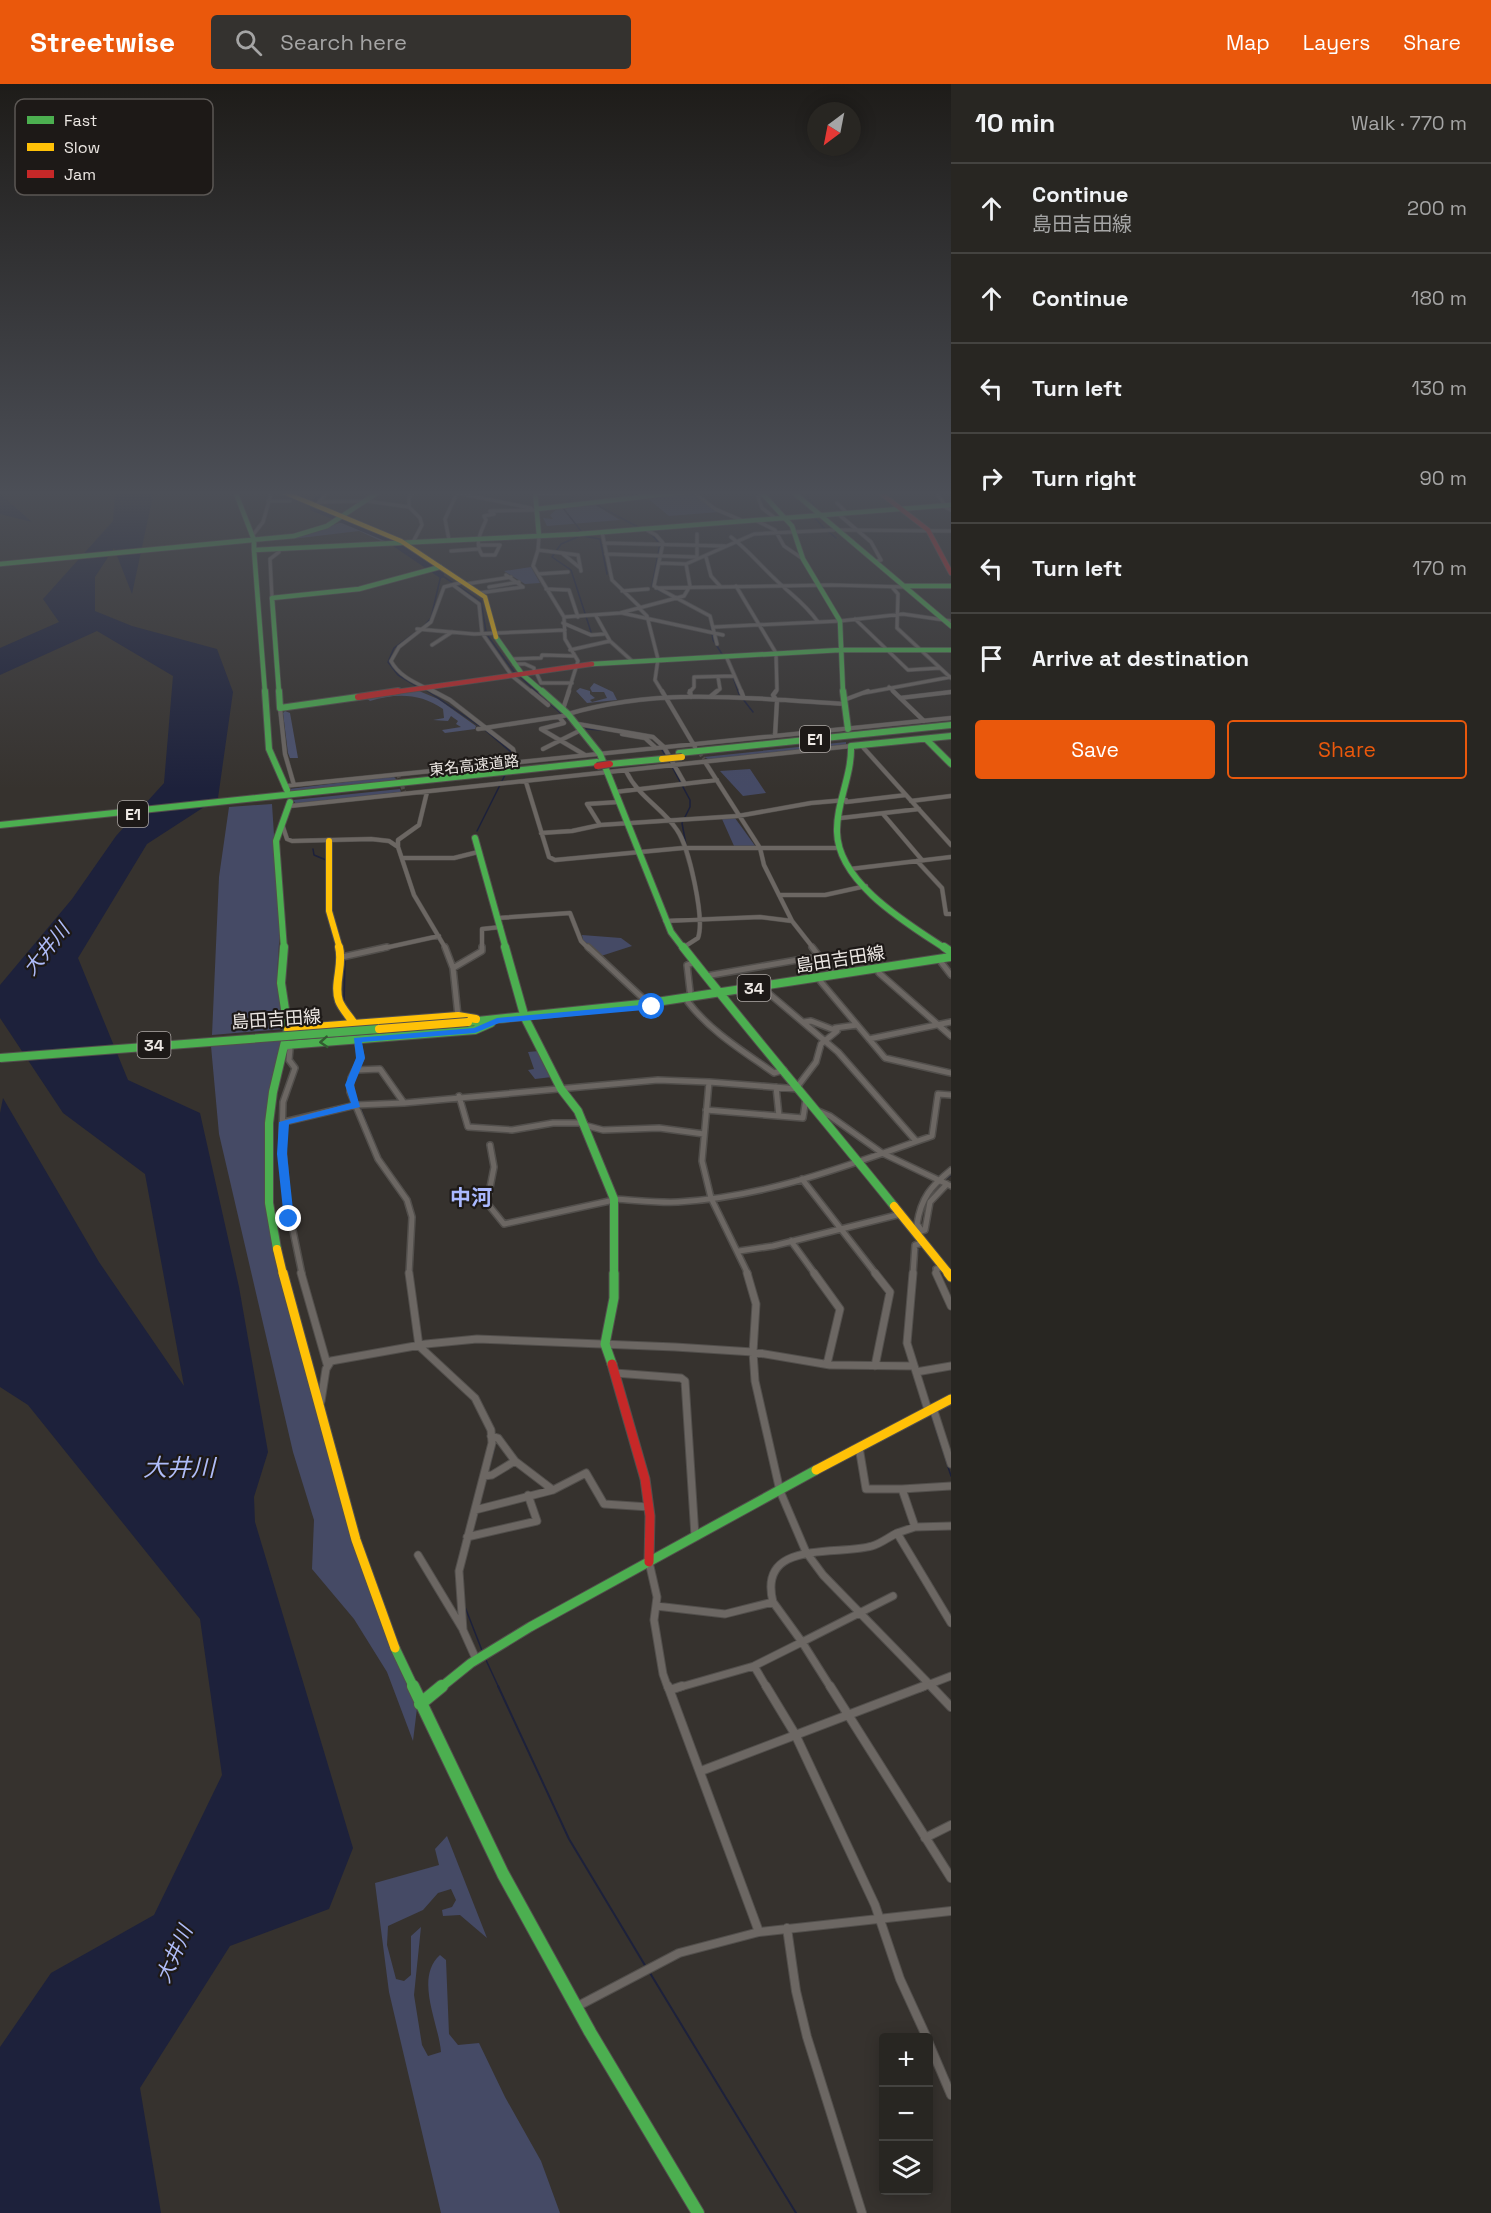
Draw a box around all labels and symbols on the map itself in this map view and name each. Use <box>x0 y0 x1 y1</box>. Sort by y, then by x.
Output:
legend <box>15 99 213 195</box>
north arrow <box>807 102 861 156</box>
text: Fast <box>64 110 97 131</box>
text: Slow <box>64 137 100 158</box>
text: Jam <box>64 164 96 185</box>
road number: E1 <box>800 726 830 752</box>
street label: 東名高速道路 <box>428 751 520 779</box>
road number: E1 <box>118 801 148 827</box>
water label: 大井川 <box>17 916 76 980</box>
street label: 島田吉田線 <box>794 941 886 977</box>
road number: 34 <box>738 975 771 1001</box>
route start <box>638 993 664 1019</box>
street label: 島田吉田線 <box>230 1004 322 1034</box>
road number: 34 <box>138 1032 170 1058</box>
one-way arrow <box>320 1035 329 1048</box>
district label: 中河 <box>450 1184 492 1211</box>
route end <box>275 1205 301 1231</box>
water label: 大井川 <box>143 1452 218 1483</box>
water label: 大井川 <box>150 1919 199 1987</box>

